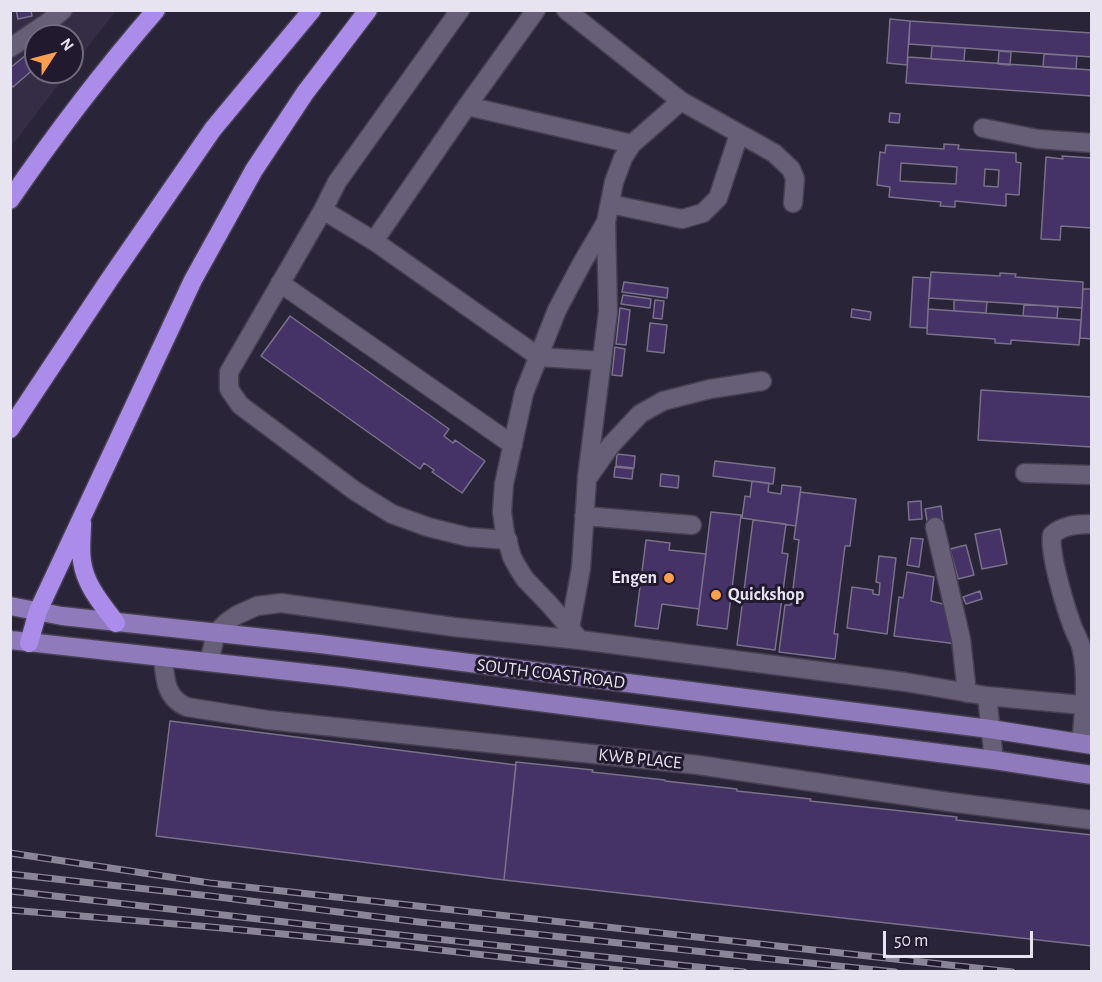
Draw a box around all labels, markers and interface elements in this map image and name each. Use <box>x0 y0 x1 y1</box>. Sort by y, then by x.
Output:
north arrow <box>24 24 84 84</box>
text: N <box>57 35 77 54</box>
place label: Engen <box>612 567 657 589</box>
marker: Engen <box>662 571 676 585</box>
place label: Quickshop <box>728 584 804 606</box>
marker: Quickshop <box>709 588 723 602</box>
street label: SOUTH COAST ROAD <box>476 654 626 694</box>
street label: KWB PLACE <box>597 744 683 774</box>
scale bar <box>886 919 1036 957</box>
text: 50 m <box>894 932 928 950</box>

